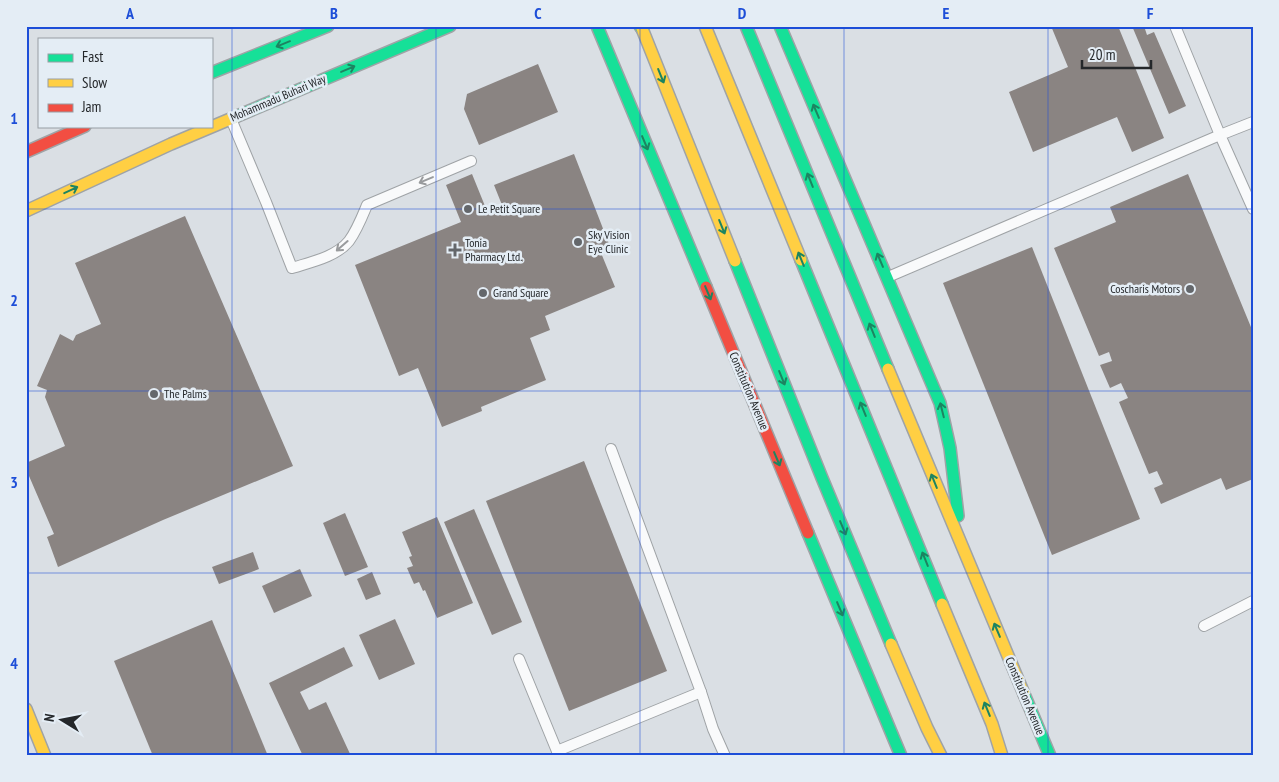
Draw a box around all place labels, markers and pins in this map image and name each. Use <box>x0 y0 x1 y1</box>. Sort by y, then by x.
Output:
place label: Le Petit Square <box>478 201 540 216</box>
marker: Le Petit Square <box>462 203 474 215</box>
place label: Sky Vision Eye Clinic <box>588 227 629 256</box>
place label: Tonia Pharmacy Ltd. <box>465 235 522 264</box>
marker: Sky Vision Eye Clinic <box>572 236 584 248</box>
marker: Tonia Pharmacy Ltd. <box>449 244 461 256</box>
place label: Coscharis Motors <box>1110 281 1180 296</box>
marker: Coscharis Motors <box>1184 283 1196 295</box>
place label: Grand Square <box>493 285 549 300</box>
marker: Grand Square <box>477 287 489 299</box>
place label: The Palms <box>164 386 207 401</box>
marker: The Palms <box>148 388 160 400</box>

